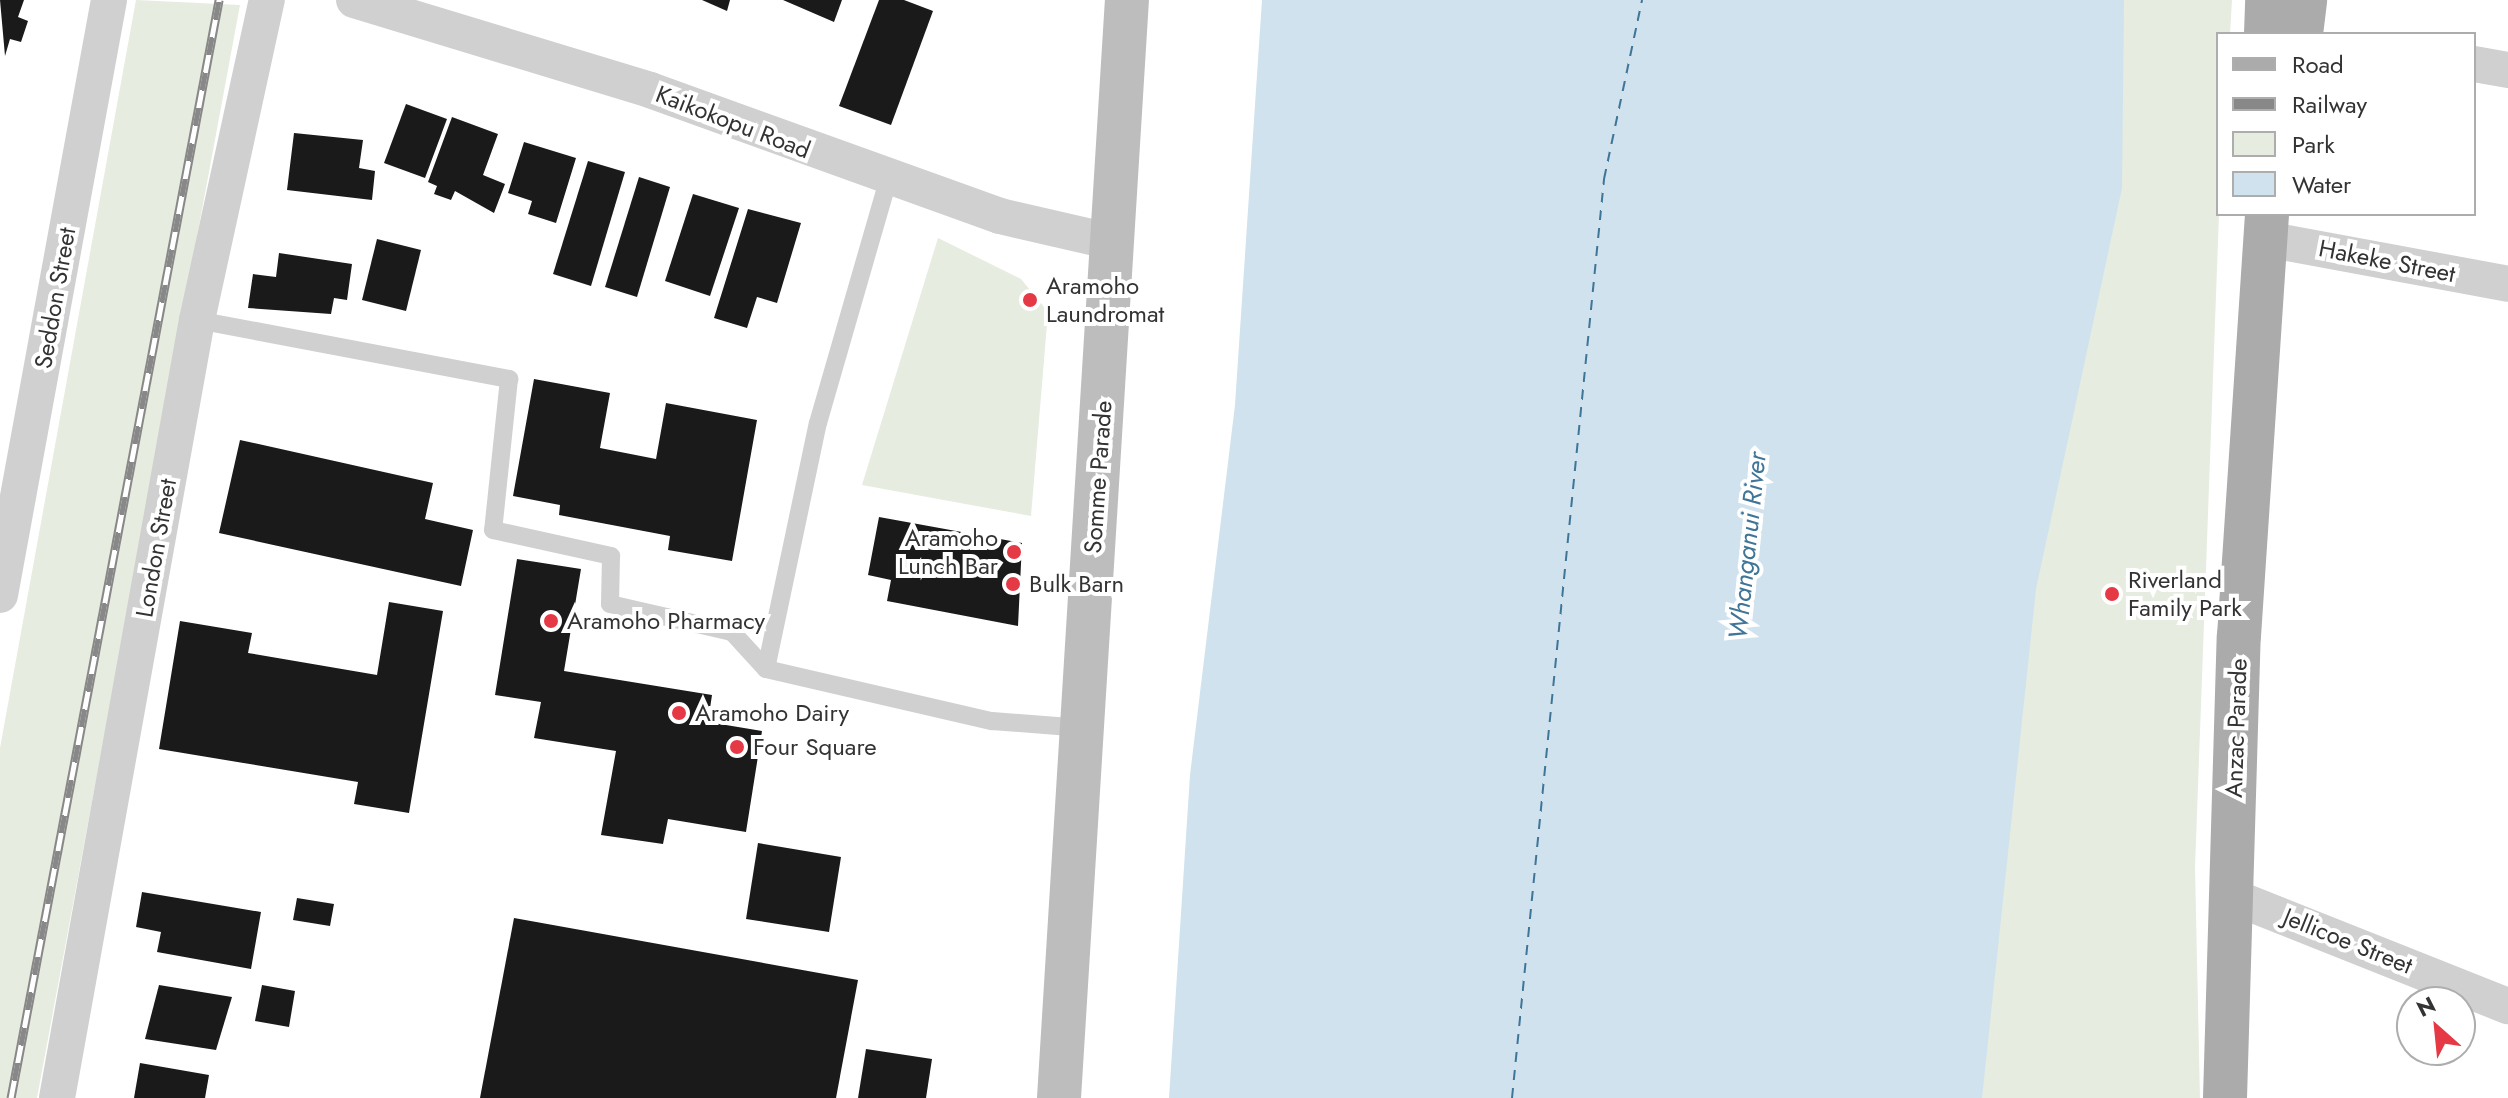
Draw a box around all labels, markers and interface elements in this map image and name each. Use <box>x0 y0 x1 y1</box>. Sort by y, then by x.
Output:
legend <box>2216 32 2476 216</box>
text: Road <box>2292 47 2344 82</box>
street label: Kaikokopu Road <box>652 79 814 165</box>
text: Railway <box>2292 87 2367 122</box>
text: Park <box>2292 127 2335 162</box>
text: Water <box>2292 167 2351 202</box>
street label: Seddon Street <box>28 225 82 371</box>
street label: Hakeke Street <box>2316 234 2458 288</box>
place label: Aramoho Laundromat <box>1046 272 1164 328</box>
marker: Aramoho Laundromat <box>1021 291 1039 309</box>
street label: Somme Parade <box>1078 400 1118 554</box>
water label: Whanganui River <box>1723 451 1773 641</box>
street label: London Street <box>130 476 182 620</box>
place label: Aramoho Lunch Bar <box>898 524 998 580</box>
marker: Aramoho Lunch Bar <box>1005 543 1023 561</box>
place label: Riverland Family Park <box>2128 566 2242 622</box>
place label: Bulk Barn <box>1029 570 1124 598</box>
marker: Bulk Barn <box>1004 575 1022 593</box>
marker: Riverland Family Park <box>2103 585 2121 603</box>
place label: Aramoho Pharmacy <box>567 607 765 635</box>
marker: Aramoho Pharmacy <box>542 612 560 630</box>
street label: Anzac Parade <box>2219 658 2253 798</box>
place label: Aramoho Dairy <box>695 699 849 727</box>
marker: Aramoho Dairy <box>670 704 688 722</box>
place label: Four Square <box>753 733 877 761</box>
marker: Four Square <box>728 738 746 756</box>
street label: Jellicoe Street <box>2279 902 2417 980</box>
north arrow <box>2396 986 2476 1066</box>
text: N <box>2411 988 2441 1025</box>

